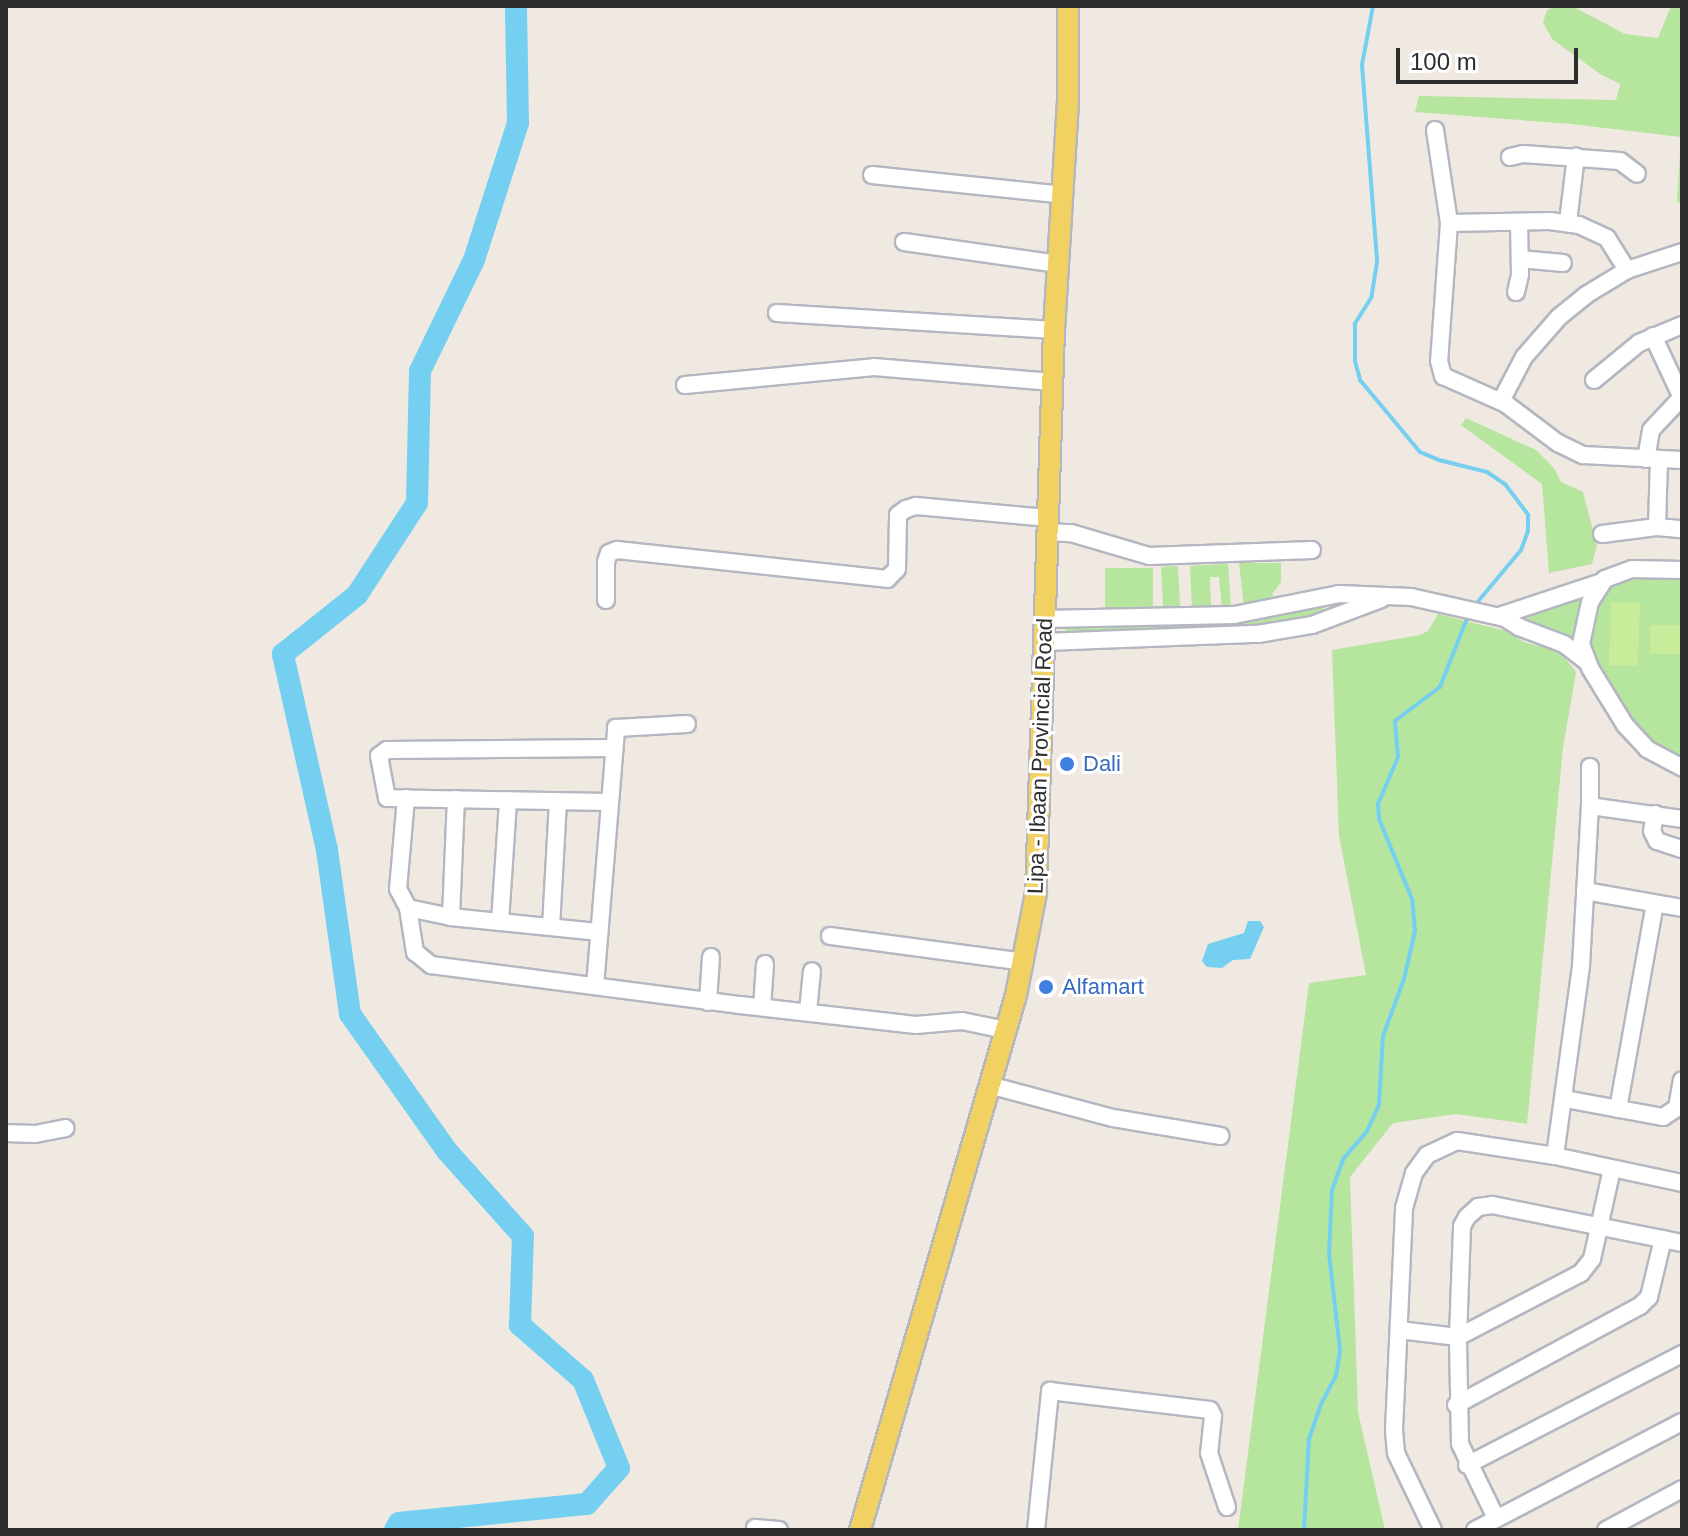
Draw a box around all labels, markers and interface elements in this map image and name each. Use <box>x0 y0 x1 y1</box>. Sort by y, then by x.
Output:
scale bar <box>1400 32 1582 82</box>
text: 100 m <box>1410 48 1477 75</box>
street label: Lipa - Ibaan Provincial Road <box>1022 617 1058 895</box>
place label: Dali <box>1083 751 1121 777</box>
marker: Dali <box>1058 755 1076 773</box>
place label: Alfamart <box>1062 974 1144 1000</box>
marker: Alfamart <box>1037 978 1055 996</box>

